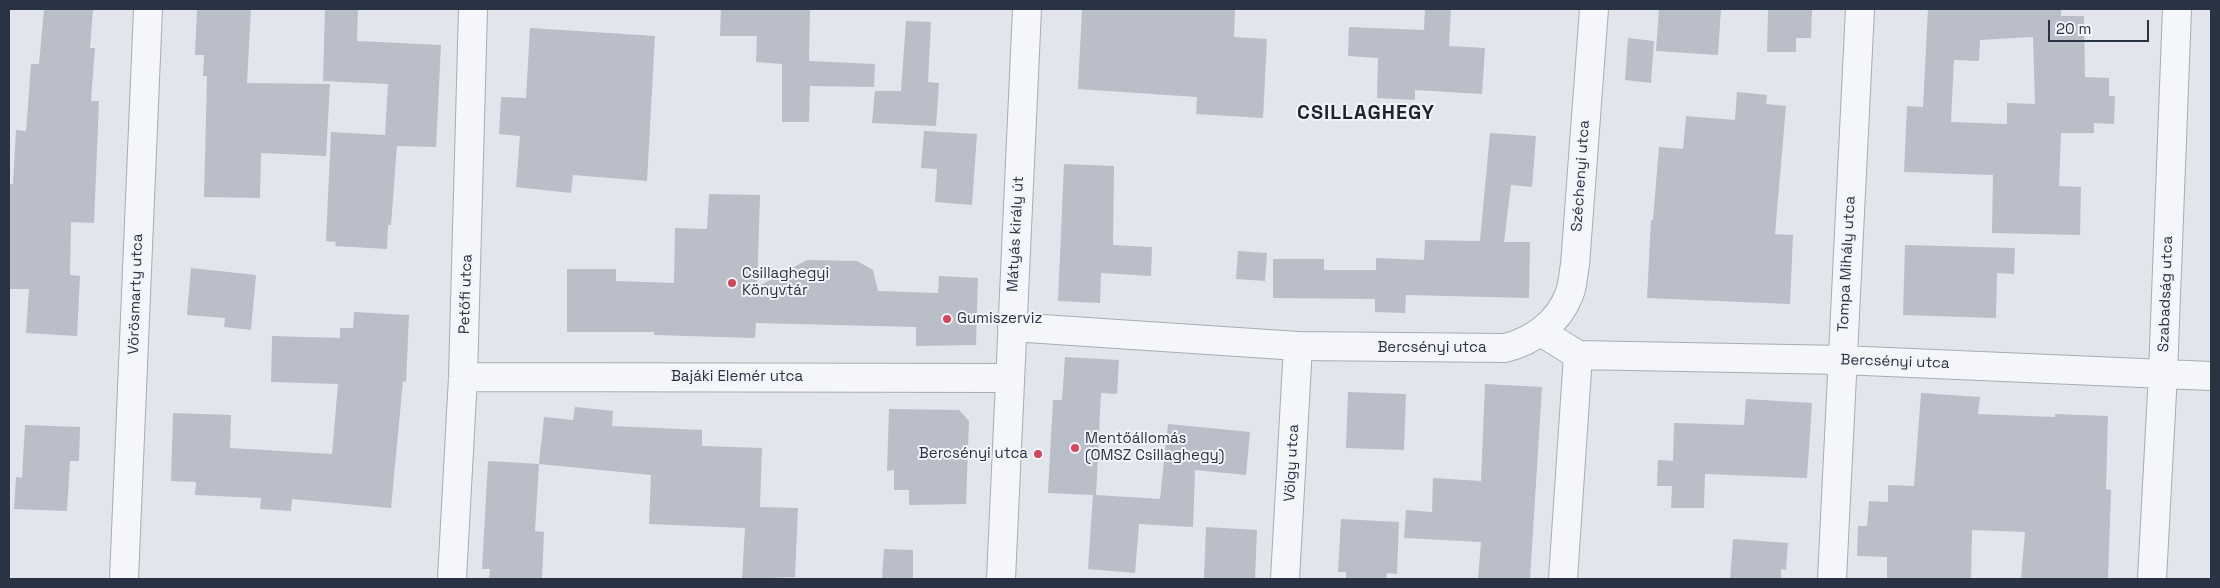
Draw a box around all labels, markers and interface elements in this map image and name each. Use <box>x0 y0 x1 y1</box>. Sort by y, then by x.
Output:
scale bar <box>2050 10 2151 42</box>
text: 20 m <box>2056 19 2091 38</box>
district label: CSILLAGHEGY <box>1296 102 1436 126</box>
street label: Széchenyi utca <box>1568 120 1594 232</box>
street label: Mátyás király út <box>1004 176 1028 292</box>
street label: Tompa Mihály utca <box>1834 196 1860 332</box>
street label: Vörösmarty utca <box>125 233 147 355</box>
street label: Szabadság utca <box>2155 235 2177 353</box>
street label: Petőfi utca <box>456 254 476 334</box>
place label: Csillaghegyi Könyvtár <box>742 265 829 300</box>
marker: Csillaghegyi Könyvtár <box>726 277 738 289</box>
place label: Gumiszerviz <box>957 310 1042 328</box>
marker: Gumiszerviz <box>941 313 953 325</box>
street label: Bercsényi utca <box>1377 339 1487 357</box>
street label: Bercsényi utca <box>1840 351 1950 373</box>
street label: Bajáki Elemér utca <box>671 368 803 386</box>
street label: Völgy utca <box>1281 424 1303 502</box>
place label: Mentőállomás (OMSZ Csillaghegy) <box>1085 430 1224 465</box>
marker: Mentőállomás (OMSZ Csillaghegy) <box>1069 442 1081 454</box>
place label: Bercsényi utca <box>919 445 1028 463</box>
marker: Bercsényi utca <box>1032 448 1044 460</box>

